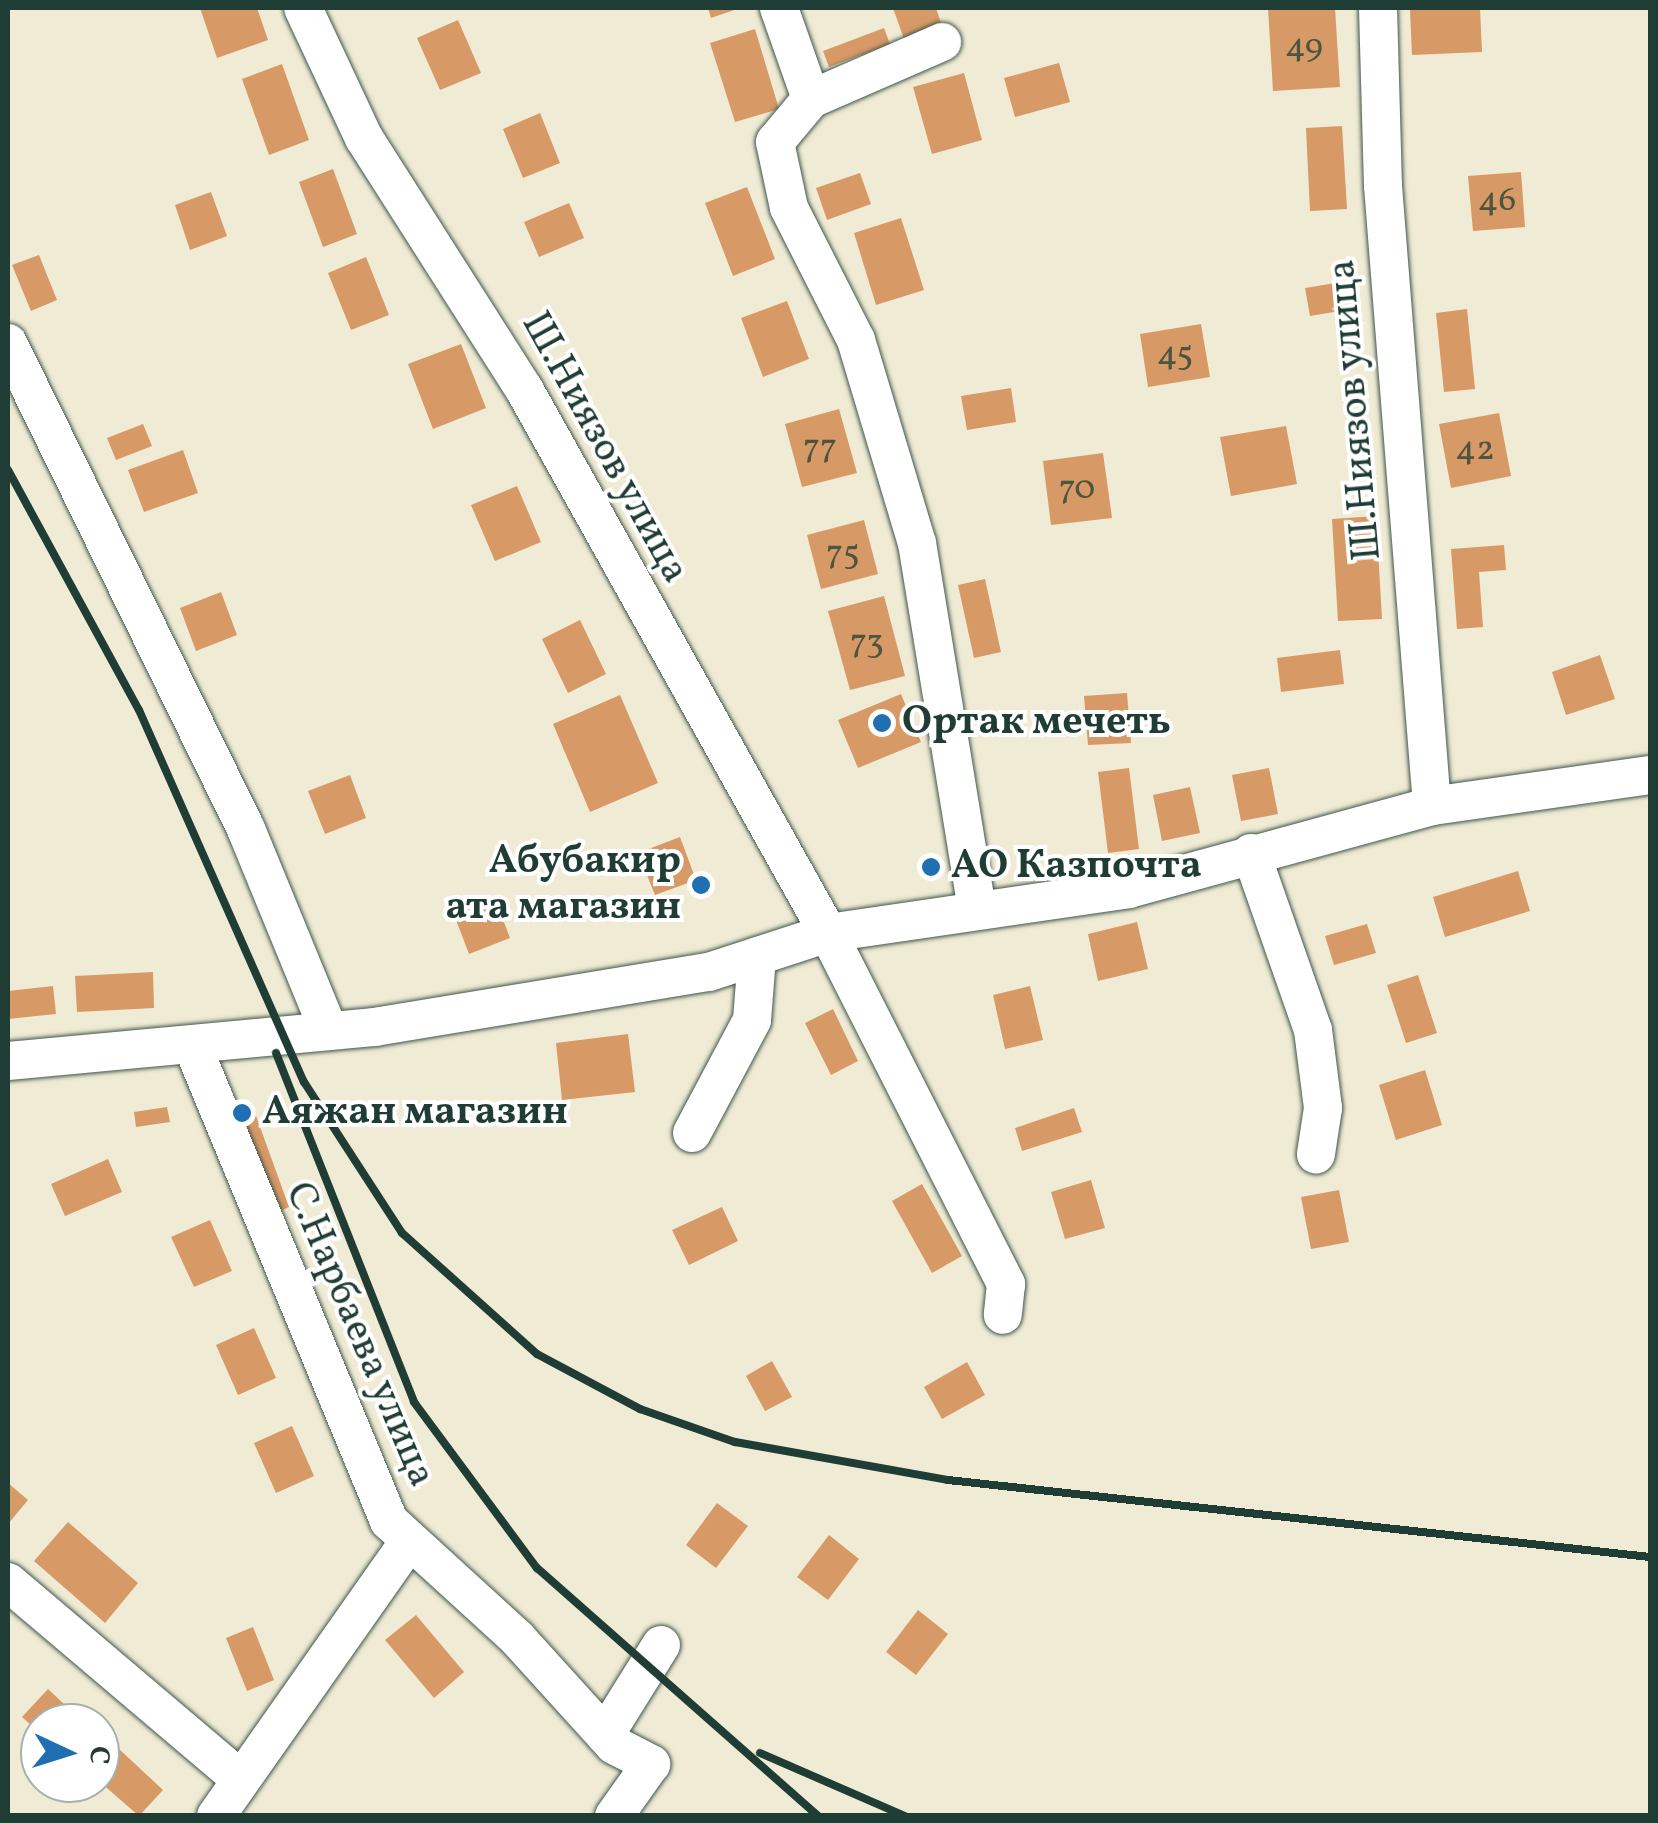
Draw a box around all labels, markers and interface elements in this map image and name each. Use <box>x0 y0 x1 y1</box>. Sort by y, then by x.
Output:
house number: 49 <box>1285 26 1323 68</box>
house number: 46 <box>1478 180 1516 222</box>
street label: Ш.Ниязов улица <box>1319 257 1393 563</box>
street label: Ш.Ниязов улица <box>509 304 699 592</box>
house number: 45 <box>1157 334 1193 376</box>
house number: 77 <box>803 427 837 469</box>
house number: 42 <box>1455 429 1495 471</box>
house number: 70 <box>1059 468 1095 510</box>
house number: 75 <box>826 533 860 575</box>
house number: 73 <box>850 622 884 664</box>
place label: Ортак мечеть <box>902 699 1171 747</box>
marker: Ортак мечеть <box>871 712 893 734</box>
place label: Абубакир ата магазин <box>445 838 681 932</box>
place label: АО Казпочта <box>951 843 1202 891</box>
marker: АО Казпочта <box>920 856 942 878</box>
marker: Абубакир ата магазин <box>690 874 712 896</box>
place label: Аяжан магазин <box>262 1089 568 1137</box>
marker: Аяжан магазин <box>231 1102 253 1124</box>
street label: С.Нарбаева улица <box>273 1175 445 1495</box>
north arrow <box>20 1703 120 1803</box>
text: С <box>78 1745 119 1765</box>

